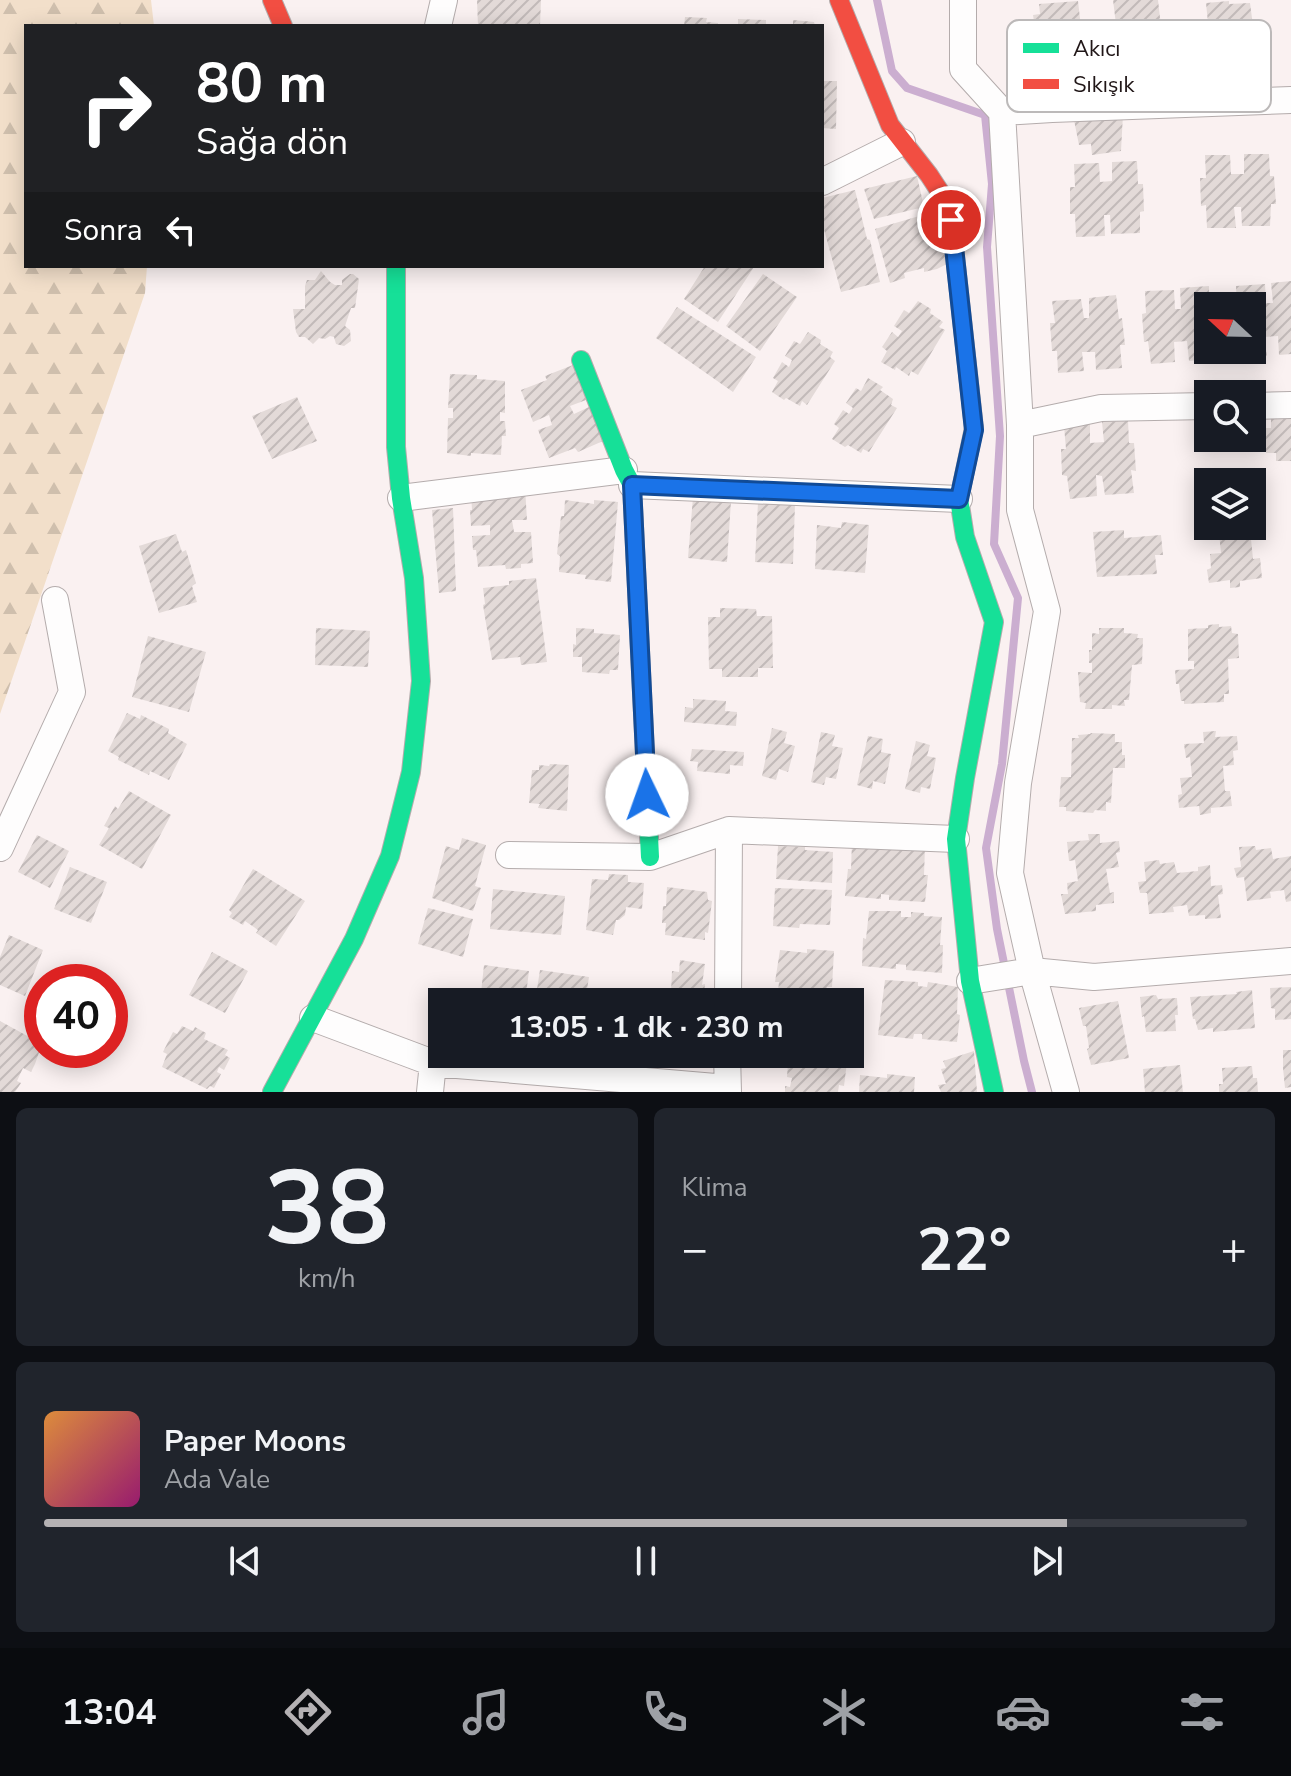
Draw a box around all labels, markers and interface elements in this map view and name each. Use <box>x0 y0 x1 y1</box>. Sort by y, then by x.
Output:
legend <box>1007 20 1271 112</box>
text: Akıcı <box>1073 34 1120 64</box>
text: 80 m <box>196 45 327 122</box>
icon: right <box>64 56 168 160</box>
text: Sıkışık <box>1073 70 1135 100</box>
text: Sağa dön <box>196 118 348 167</box>
pin <box>917 186 985 254</box>
icon: arrive <box>929 198 973 242</box>
icon: left <box>159 208 203 252</box>
text: Sonra <box>64 210 143 251</box>
north arrow <box>1194 292 1266 364</box>
map controls <box>1194 292 1266 540</box>
button: search <box>1194 380 1266 452</box>
button: layers <box>1194 468 1266 540</box>
position arrow <box>605 753 689 837</box>
speed limit sign: 40 <box>24 964 128 1068</box>
text: 13:05 · 1 dk · 230 m <box>508 1007 784 1048</box>
text: 38 <box>264 1138 389 1280</box>
text: Klima <box>682 1170 748 1205</box>
text: 22° <box>917 1209 1012 1291</box>
text: − <box>682 1220 708 1280</box>
text: + <box>1221 1220 1247 1280</box>
text: km/h <box>298 1261 355 1296</box>
text: Paper Moons <box>164 1421 346 1462</box>
text: Ada Vale <box>164 1462 270 1497</box>
icon: previous <box>223 1539 267 1583</box>
icon: pause <box>624 1539 668 1583</box>
icon: next <box>1025 1539 1069 1583</box>
icon: directions <box>280 1684 336 1740</box>
icon: music <box>458 1684 514 1740</box>
icon: phone <box>637 1684 693 1740</box>
icon: climate <box>816 1684 872 1740</box>
icon: car <box>995 1684 1051 1740</box>
icon: filters <box>1174 1684 1230 1740</box>
text: 13:04 <box>61 1688 157 1737</box>

